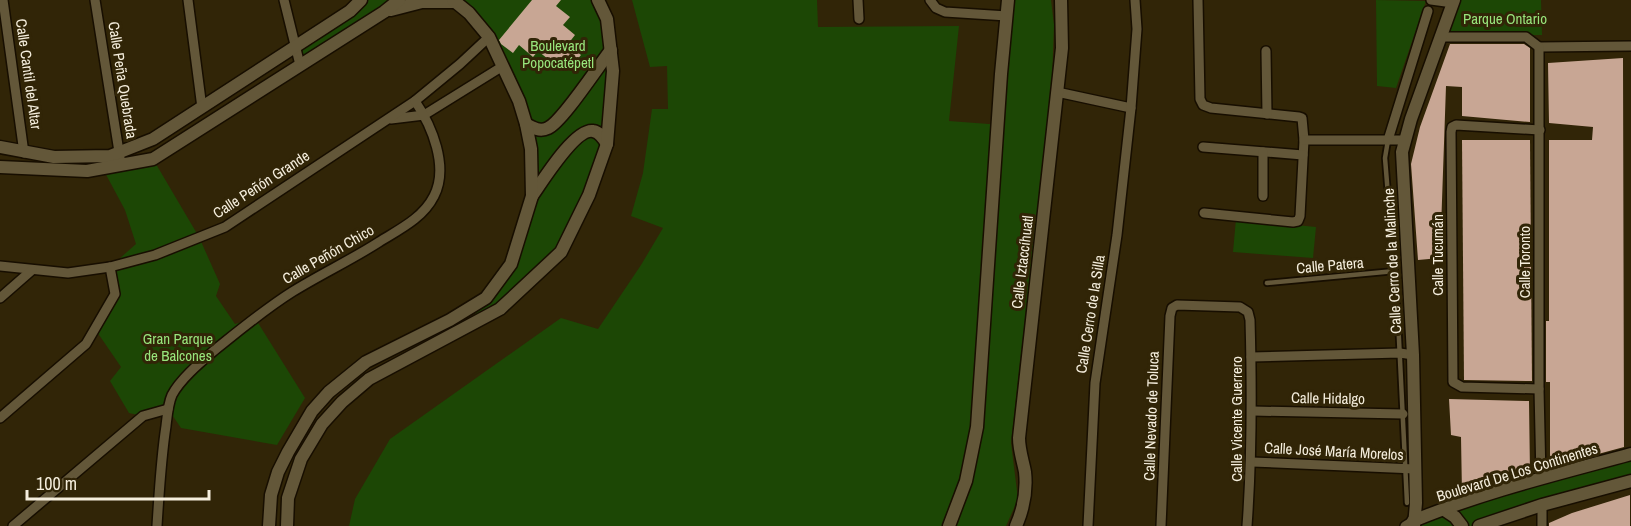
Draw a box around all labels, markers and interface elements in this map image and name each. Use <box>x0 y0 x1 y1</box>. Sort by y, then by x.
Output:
park label: Parque Ontario <box>1463 8 1547 29</box>
street label: Calle Cantil del Altar <box>11 17 47 131</box>
street label: Calle Peña Quebrada <box>103 20 143 140</box>
park label: Boulevard Popocatépetl <box>522 35 594 73</box>
street label: Calle Peñón Grande <box>209 145 314 223</box>
street label: Calle Cerro de la Malinche <box>1378 188 1406 334</box>
street label: Calle Iztaccíhuatl <box>1006 214 1038 310</box>
street label: Calle Tucumán <box>1427 214 1448 296</box>
street label: Calle Peñón Chico <box>278 219 378 289</box>
street label: Calle Toronto <box>1514 226 1535 298</box>
street label: Calle Patera <box>1295 252 1365 278</box>
street label: Calle Cerro de la Silla <box>1070 253 1110 375</box>
park label: Gran Parque de Balcones <box>143 328 213 366</box>
street label: Calle Nevado de Toluca <box>1138 351 1164 481</box>
street label: Calle Vicente Guerrero <box>1226 356 1247 482</box>
street label: Calle Hidalgo <box>1291 387 1365 409</box>
street label: Calle José María Morelos <box>1264 437 1404 465</box>
street label: Boulevard De Los Continentes <box>1434 437 1600 507</box>
scale bar <box>27 463 208 501</box>
text: 100 m <box>36 471 77 496</box>

